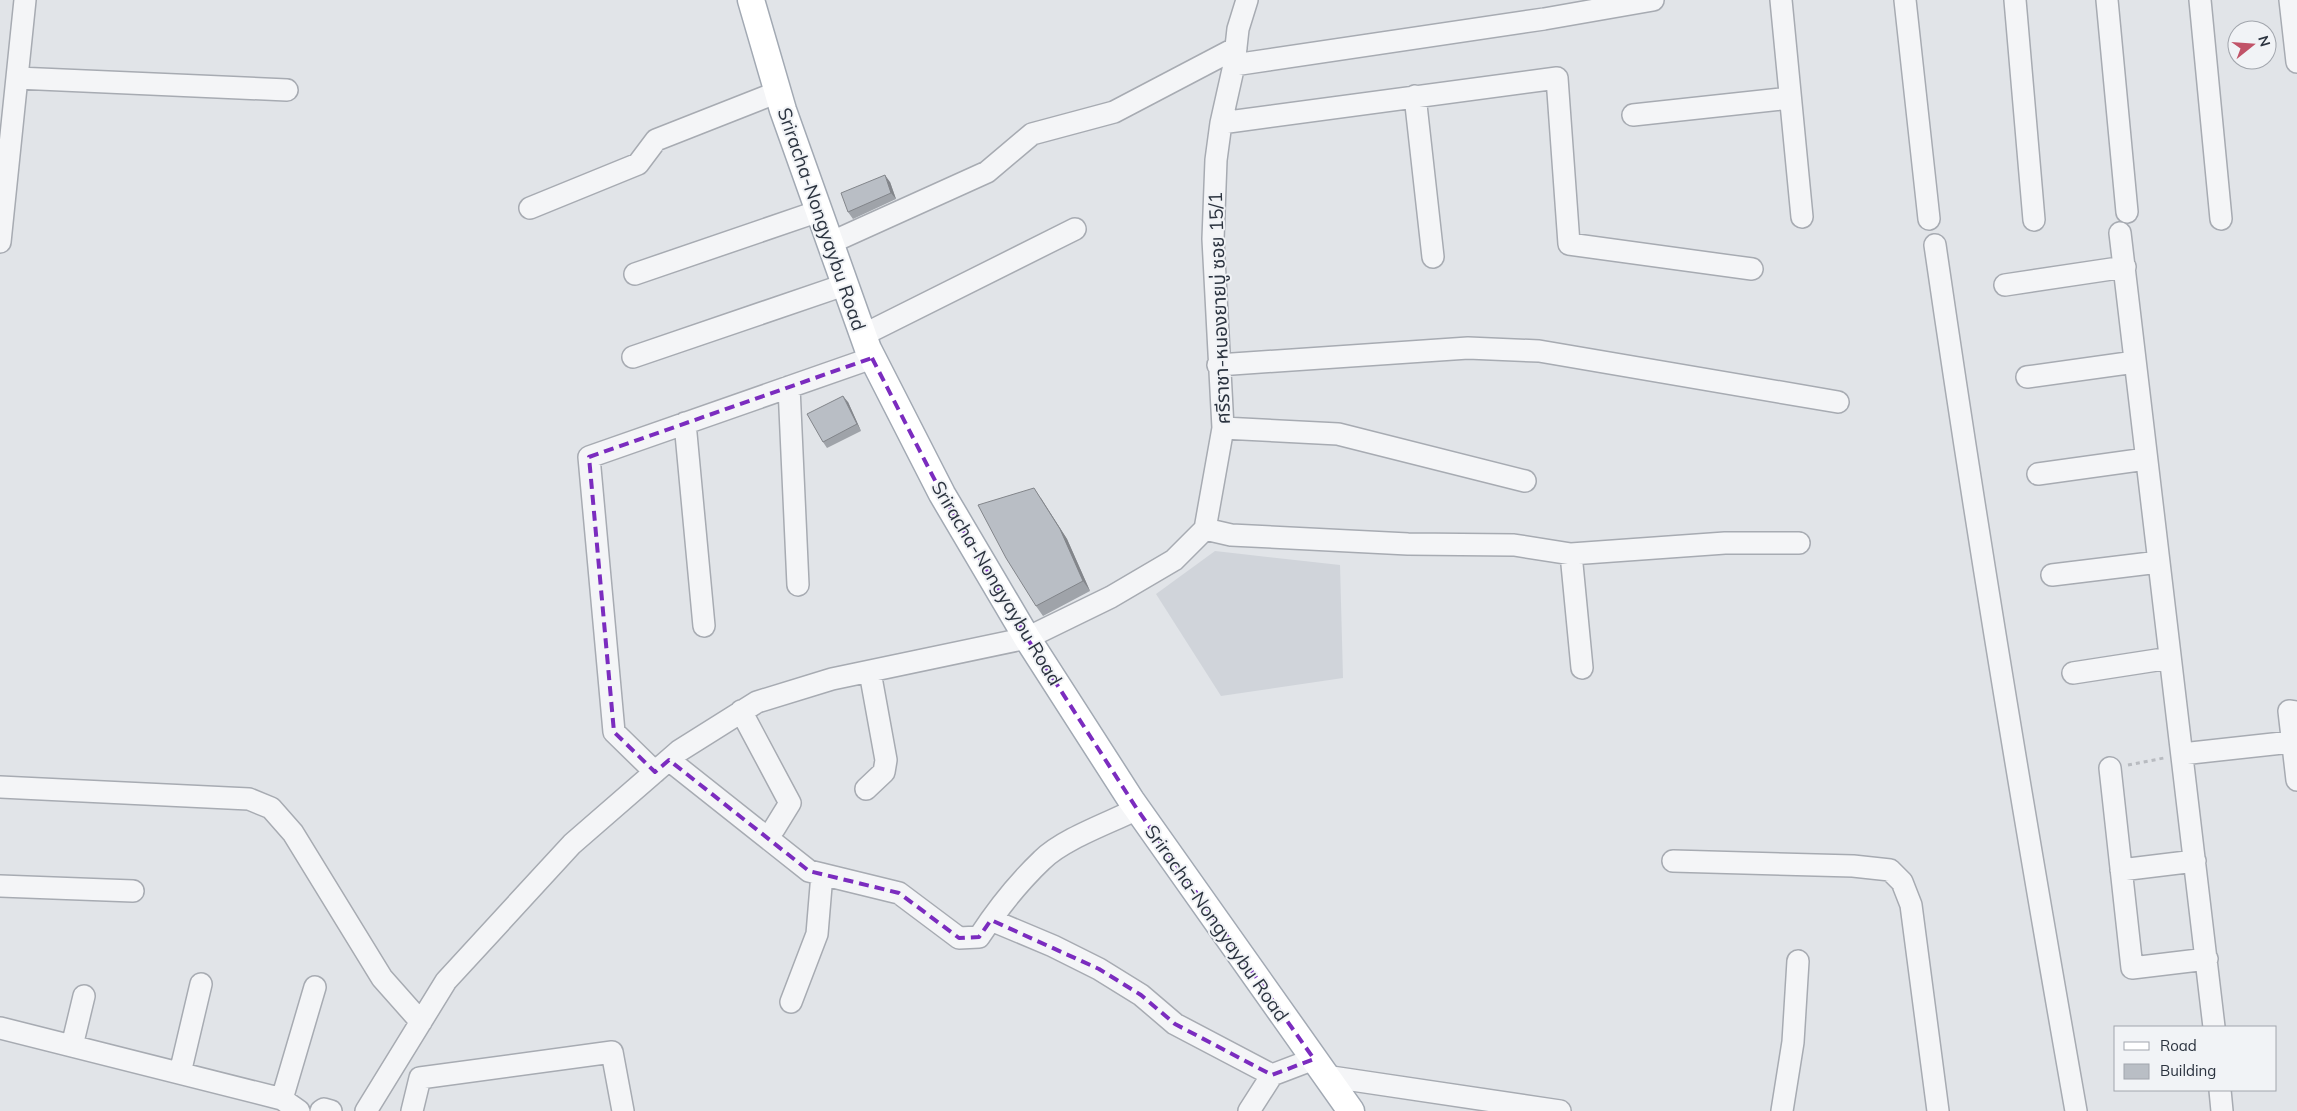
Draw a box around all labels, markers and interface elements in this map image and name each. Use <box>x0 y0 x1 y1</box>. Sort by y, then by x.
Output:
north arrow <box>2227 20 2277 70</box>
text: N <box>2254 34 2275 49</box>
street label: Sriracha-Nongyaybu Road <box>773 104 871 334</box>
street label: ศรีราชา-หนองยายบู่ ซอย 15/1 <box>1203 191 1236 425</box>
street label: Sriracha-Nongyaybu Road <box>926 476 1068 690</box>
street label: Sriracha-Nongyaybu Road <box>1140 820 1294 1026</box>
legend <box>2114 1026 2277 1091</box>
text: Road <box>2160 1036 2197 1055</box>
text: Building <box>2160 1061 2216 1080</box>

